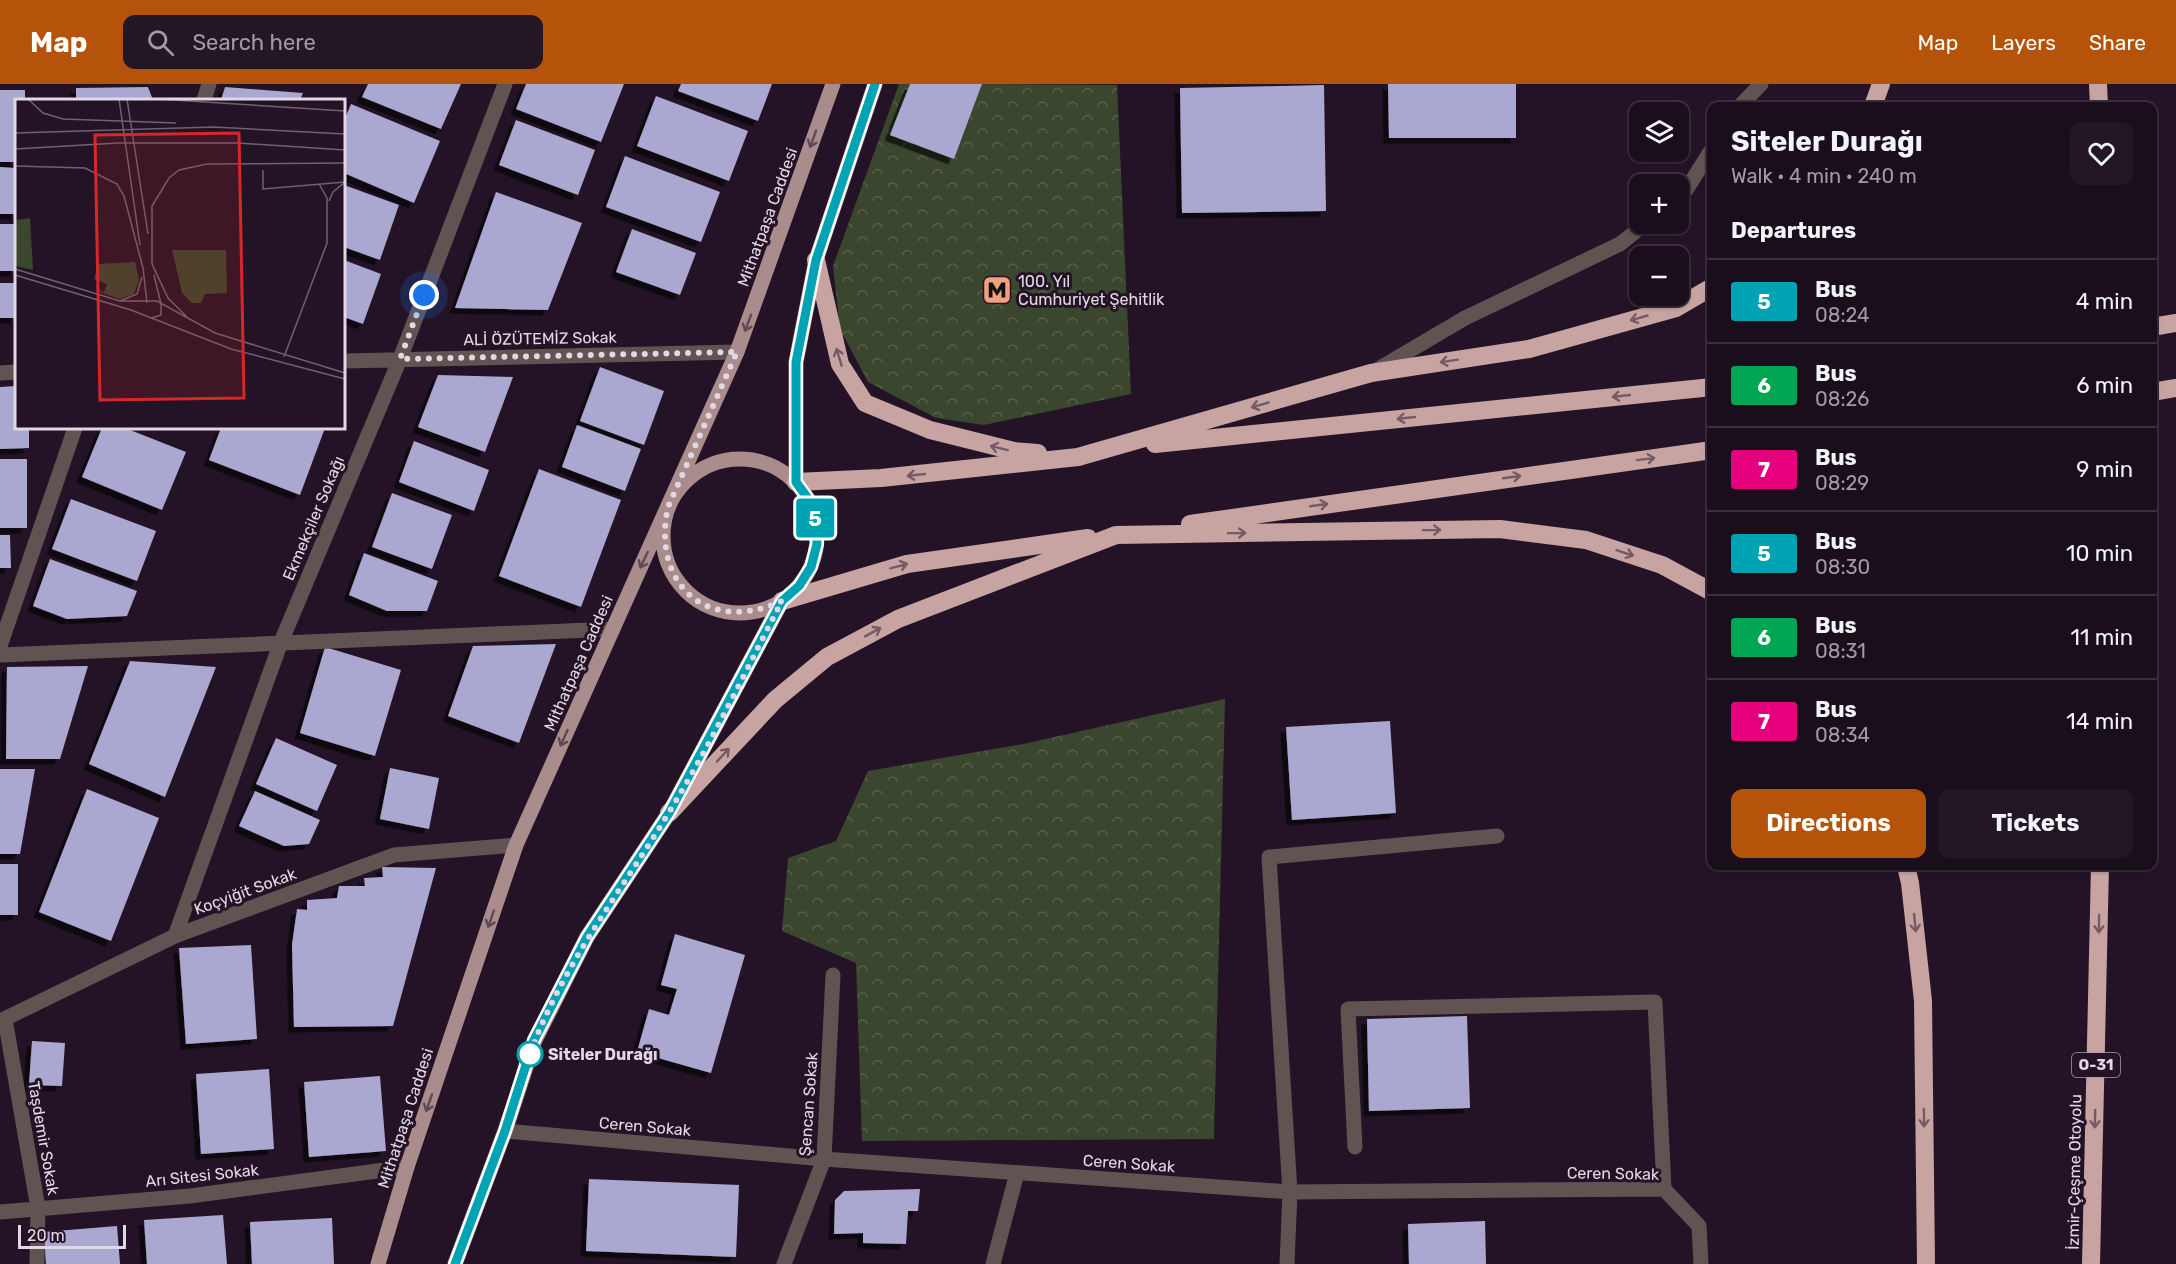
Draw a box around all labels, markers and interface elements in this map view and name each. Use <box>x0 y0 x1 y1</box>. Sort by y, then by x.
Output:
search box <box>123 15 543 69</box>
text: Map <box>30 26 87 59</box>
icon: search <box>144 26 177 59</box>
text: Search here <box>192 29 316 56</box>
text: Map <box>1917 30 1958 55</box>
text: Layers <box>1991 30 2056 55</box>
text: Share <box>2089 30 2146 55</box>
inset map <box>15 99 345 429</box>
map controls <box>1629 102 1689 306</box>
button: layers <box>1629 102 1689 162</box>
button: heart <box>2070 122 2133 185</box>
text: Siteler Durağı <box>1731 125 1923 158</box>
one-way arrow <box>807 129 818 148</box>
street label: Mithatpaşa Caddesi <box>734 145 801 289</box>
text: Walk · 4 min · 240 m <box>1731 164 1917 188</box>
button: + <box>1629 174 1689 234</box>
text: Departures <box>1731 217 1856 244</box>
button: − <box>1629 246 1689 306</box>
place label: 100. Yıl Cumhuriyet Şehitlik <box>1018 272 1165 309</box>
metro station icon: 100. Yıl Cumhuriyet Şehitlik <box>981 274 1013 306</box>
text: Bus <box>1815 276 1857 303</box>
your location <box>409 280 439 310</box>
text: 4 min <box>2076 288 2133 315</box>
text: 5 <box>1757 289 1771 314</box>
text: 08:24 <box>1815 303 1870 327</box>
one-way arrow <box>741 313 752 332</box>
one-way arrow <box>1630 313 1649 324</box>
street label: ALİ ÖZÜTEMİZ Sokak <box>463 328 618 349</box>
one-way arrow <box>833 348 844 367</box>
one-way arrow <box>1440 356 1460 367</box>
text: Bus <box>1815 360 1857 387</box>
text: 6 min <box>2076 372 2133 399</box>
text: 6 <box>1757 373 1771 398</box>
text: 08:26 <box>1815 387 1869 411</box>
one-way arrow <box>1611 391 1631 402</box>
one-way arrow <box>1251 400 1270 411</box>
one-way arrow <box>1397 413 1416 424</box>
one-way arrow <box>990 441 1009 453</box>
text: Bus <box>1815 444 1857 471</box>
street label: Ekmekçiler Sokağı <box>279 453 348 583</box>
one-way arrow <box>1636 453 1656 464</box>
text: 9 min <box>2076 456 2133 483</box>
text: 7 <box>1758 457 1770 482</box>
one-way arrow <box>906 469 926 480</box>
text: 08:29 <box>1815 471 1869 495</box>
one-way arrow <box>1502 472 1522 483</box>
line badge: 5 <box>796 498 834 538</box>
one-way arrow <box>1309 500 1329 511</box>
text: 5 <box>808 506 822 531</box>
one-way arrow <box>1422 524 1442 536</box>
one-way arrow <box>1227 527 1247 539</box>
text: Bus <box>1815 528 1857 555</box>
text: 10 min <box>2066 540 2133 567</box>
text: 5 <box>1757 541 1771 566</box>
one-way arrow <box>1615 548 1634 559</box>
one-way arrow <box>638 550 649 569</box>
text: 08:30 <box>1815 555 1870 579</box>
one-way arrow <box>889 560 908 572</box>
street label: Mithatpaşa Caddesi <box>540 592 617 734</box>
text: Bus <box>1815 612 1857 639</box>
text: 11 min <box>2071 624 2133 651</box>
text: 6 <box>1757 625 1771 650</box>
one-way arrow <box>864 626 881 638</box>
text: 08:31 <box>1815 639 1866 663</box>
text: Bus <box>1815 696 1857 723</box>
text: 14 min <box>2066 708 2133 735</box>
text: 7 <box>1758 709 1770 734</box>
text: 08:34 <box>1815 723 1870 747</box>
one-way arrow <box>558 728 569 746</box>
one-way arrow <box>716 748 730 763</box>
button: Directions <box>1731 789 1926 858</box>
button: Tickets <box>1938 789 2133 858</box>
street label: Koçyiğit Sokak <box>191 864 300 919</box>
one-way arrow <box>485 909 496 927</box>
one-way arrow <box>1910 913 1921 933</box>
one-way arrow <box>2093 913 2105 933</box>
marker: Siteler Durağı <box>517 1041 543 1067</box>
place label: Siteler Durağı <box>548 1045 658 1064</box>
street label: Mithatpaşa Caddesi <box>374 1046 437 1191</box>
street label: Şencan Sokak <box>795 1051 822 1157</box>
road number: O-31 <box>2072 1053 2120 1077</box>
street label: Taşdemir Sokak <box>24 1080 63 1197</box>
one-way arrow <box>422 1093 433 1112</box>
street label: İzmir-Çeşme Otoyolu <box>2064 1094 2085 1250</box>
one-way arrow <box>1918 1107 1930 1127</box>
one-way arrow <box>2089 1108 2101 1128</box>
street label: Ceren Sokak <box>598 1113 693 1140</box>
street label: Ceren Sokak <box>1082 1151 1176 1176</box>
street label: Arı Sitesi Sokak <box>144 1160 260 1191</box>
street label: Ceren Sokak <box>1567 1163 1660 1184</box>
scale bar <box>18 1222 126 1250</box>
text: 20 m <box>27 1226 65 1245</box>

